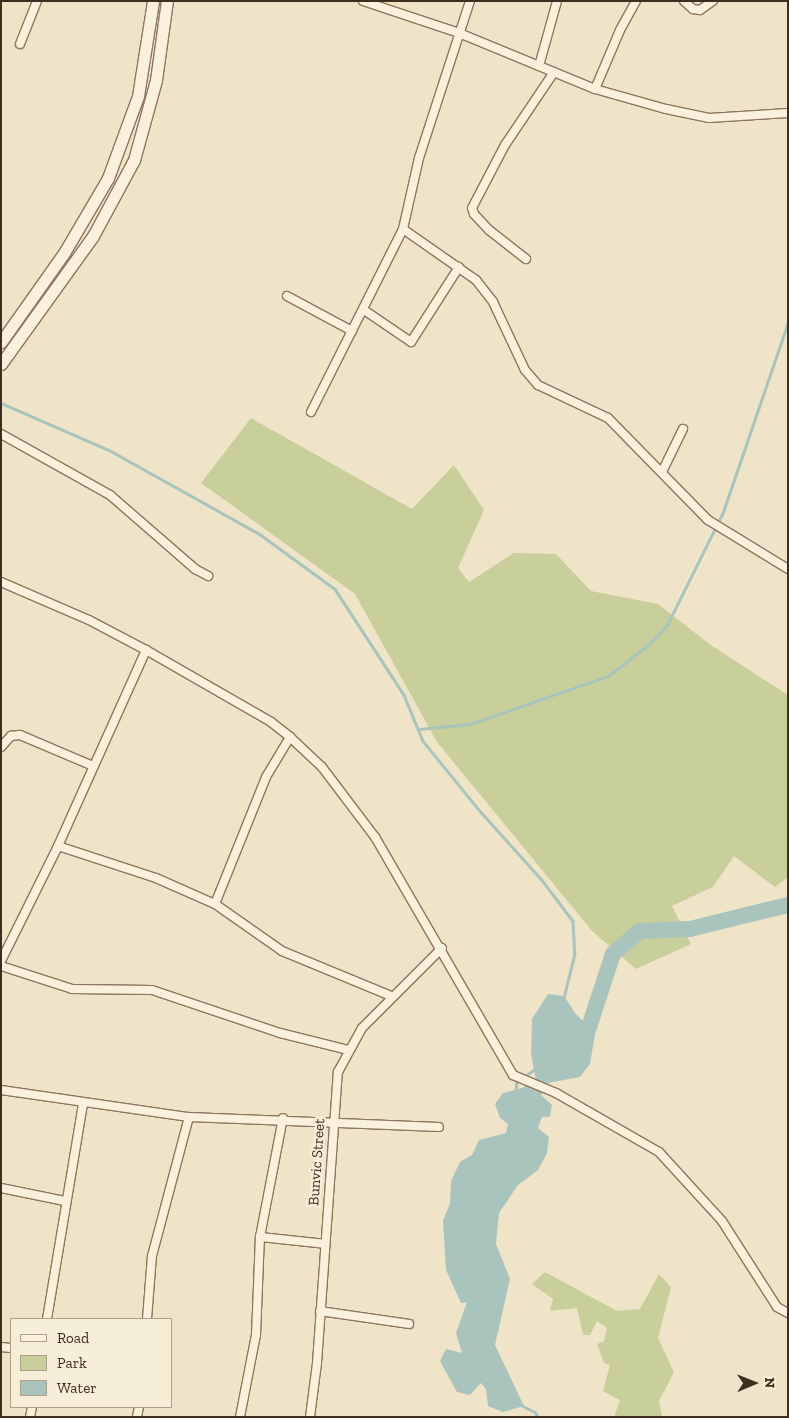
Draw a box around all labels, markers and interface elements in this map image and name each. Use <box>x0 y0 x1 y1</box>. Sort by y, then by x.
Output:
street label: Bunvic Street <box>305 1118 329 1206</box>
legend <box>10 1318 172 1408</box>
text: Road <box>57 1329 89 1347</box>
text: Park <box>57 1354 87 1372</box>
north arrow <box>729 1358 779 1408</box>
text: N <box>761 1377 778 1388</box>
text: Water <box>57 1379 97 1397</box>

